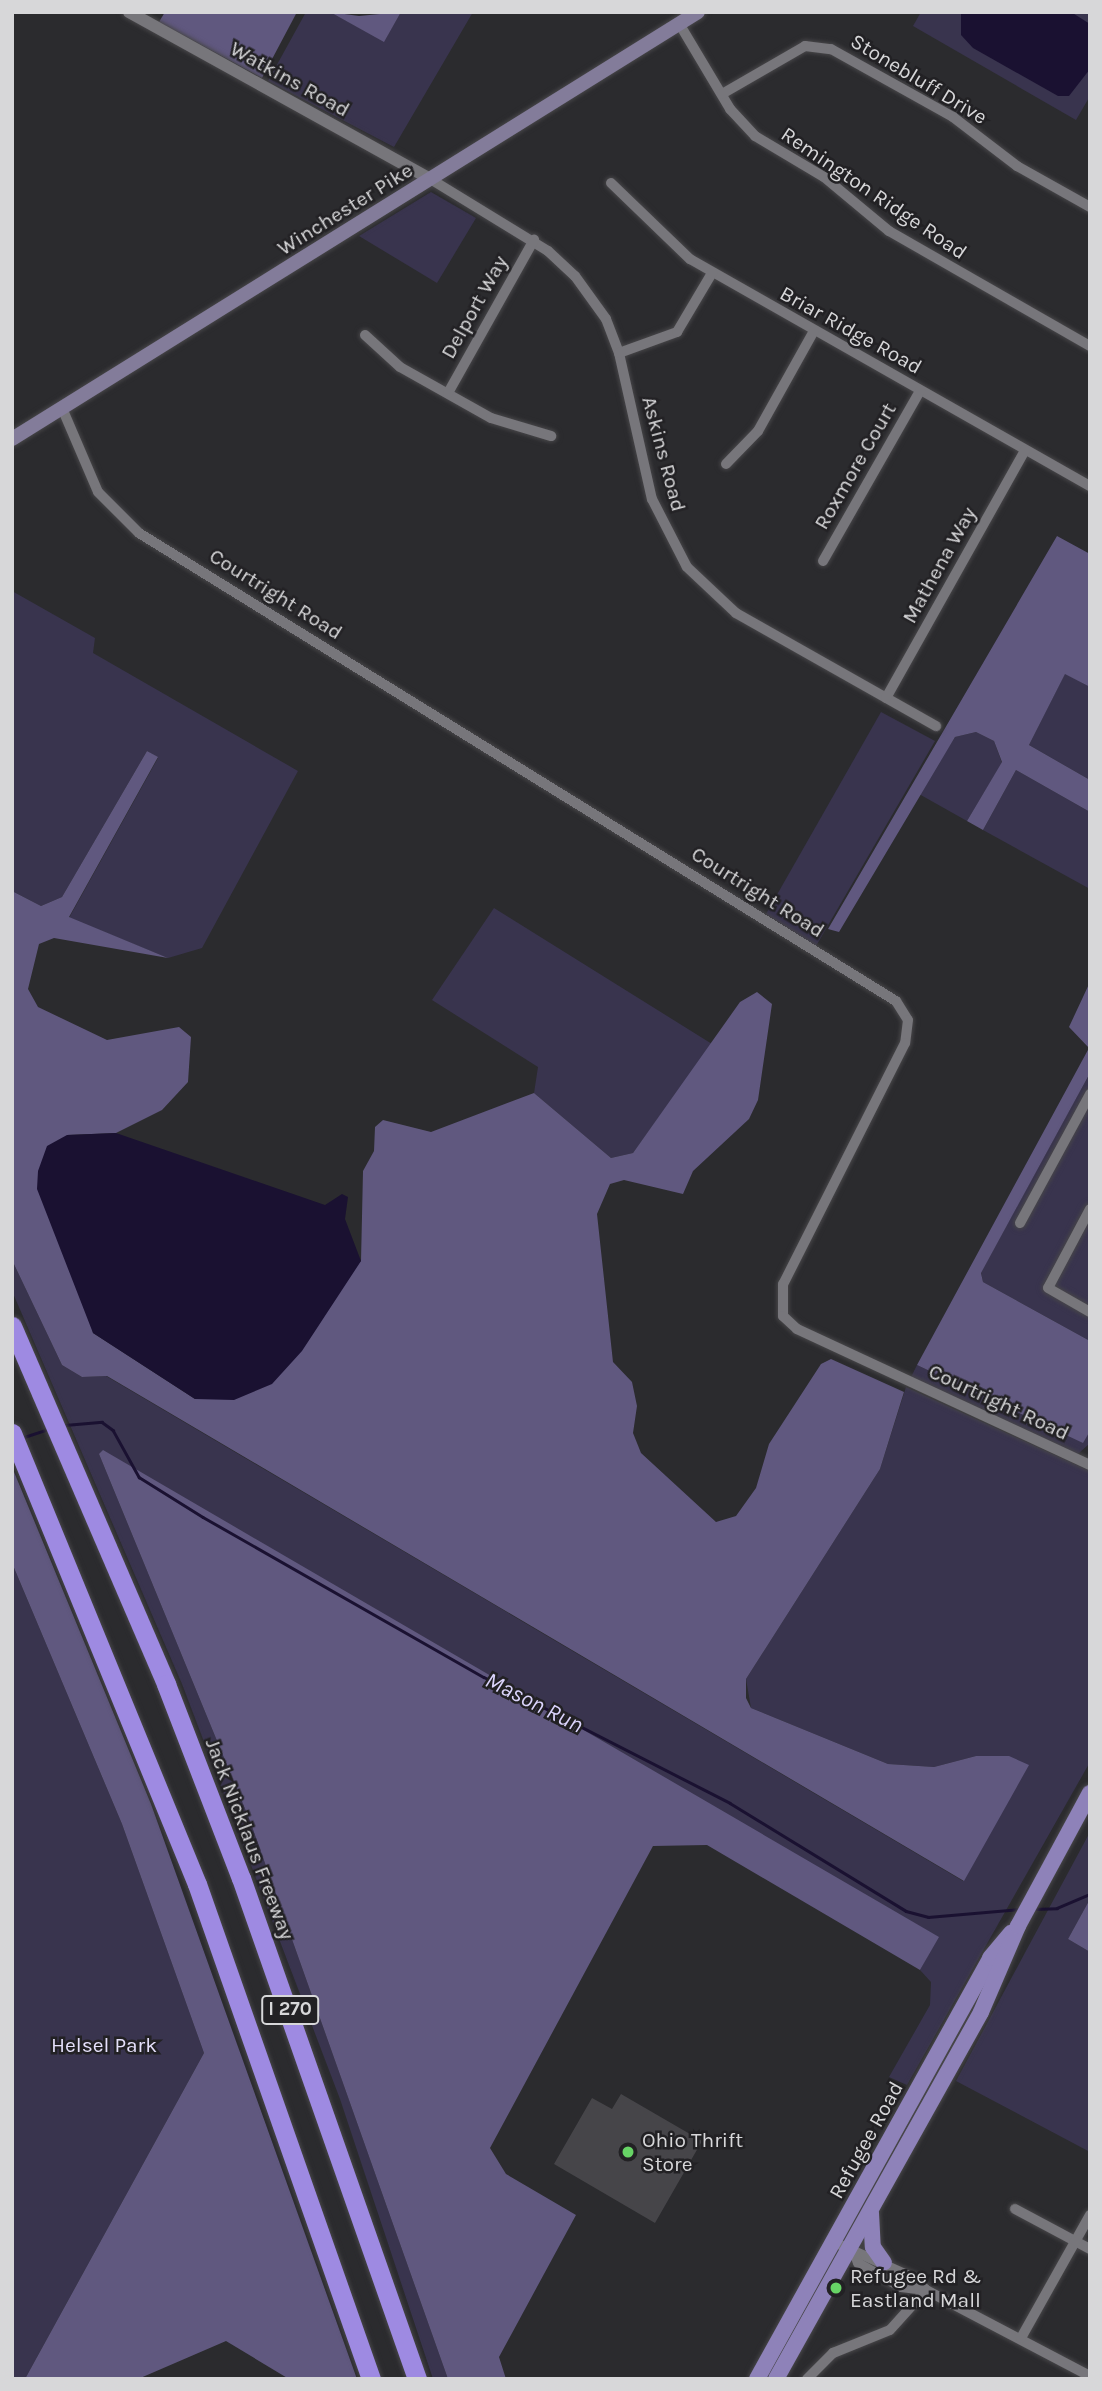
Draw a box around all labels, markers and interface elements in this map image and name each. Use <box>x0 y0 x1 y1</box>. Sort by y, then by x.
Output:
street label: Stonebluff Drive <box>846 28 992 130</box>
street label: Watkins Road <box>226 36 354 122</box>
street label: Remington Ridge Road <box>776 121 972 265</box>
street label: Winchester Pike <box>273 157 417 261</box>
street label: Delport Way <box>435 251 513 363</box>
street label: Briar Ridge Road <box>776 281 926 379</box>
street label: Askins Road <box>637 394 691 514</box>
street label: Roxmore Court <box>809 398 901 534</box>
street label: Mathena Way <box>897 502 981 628</box>
street label: Courtright Road <box>205 543 347 645</box>
street label: Courtright Road <box>687 841 829 943</box>
street label: Courtright Road <box>925 1358 1073 1446</box>
water label: Mason Run <box>480 1667 588 1739</box>
street label: Jack Nicklaus Freeway <box>200 1735 300 1943</box>
road number: I 270 <box>260 1994 320 2026</box>
park label: Helsel Park <box>51 2032 157 2058</box>
street label: Refugee Road <box>823 2077 909 2203</box>
place label: Ohio Thrift Store <box>642 2127 743 2177</box>
marker: Ohio Thrift Store <box>620 2144 636 2160</box>
place label: Refugee Rd & Eastland Mall <box>850 2263 981 2313</box>
marker: Refugee Rd & Eastland Mall <box>828 2280 844 2296</box>

